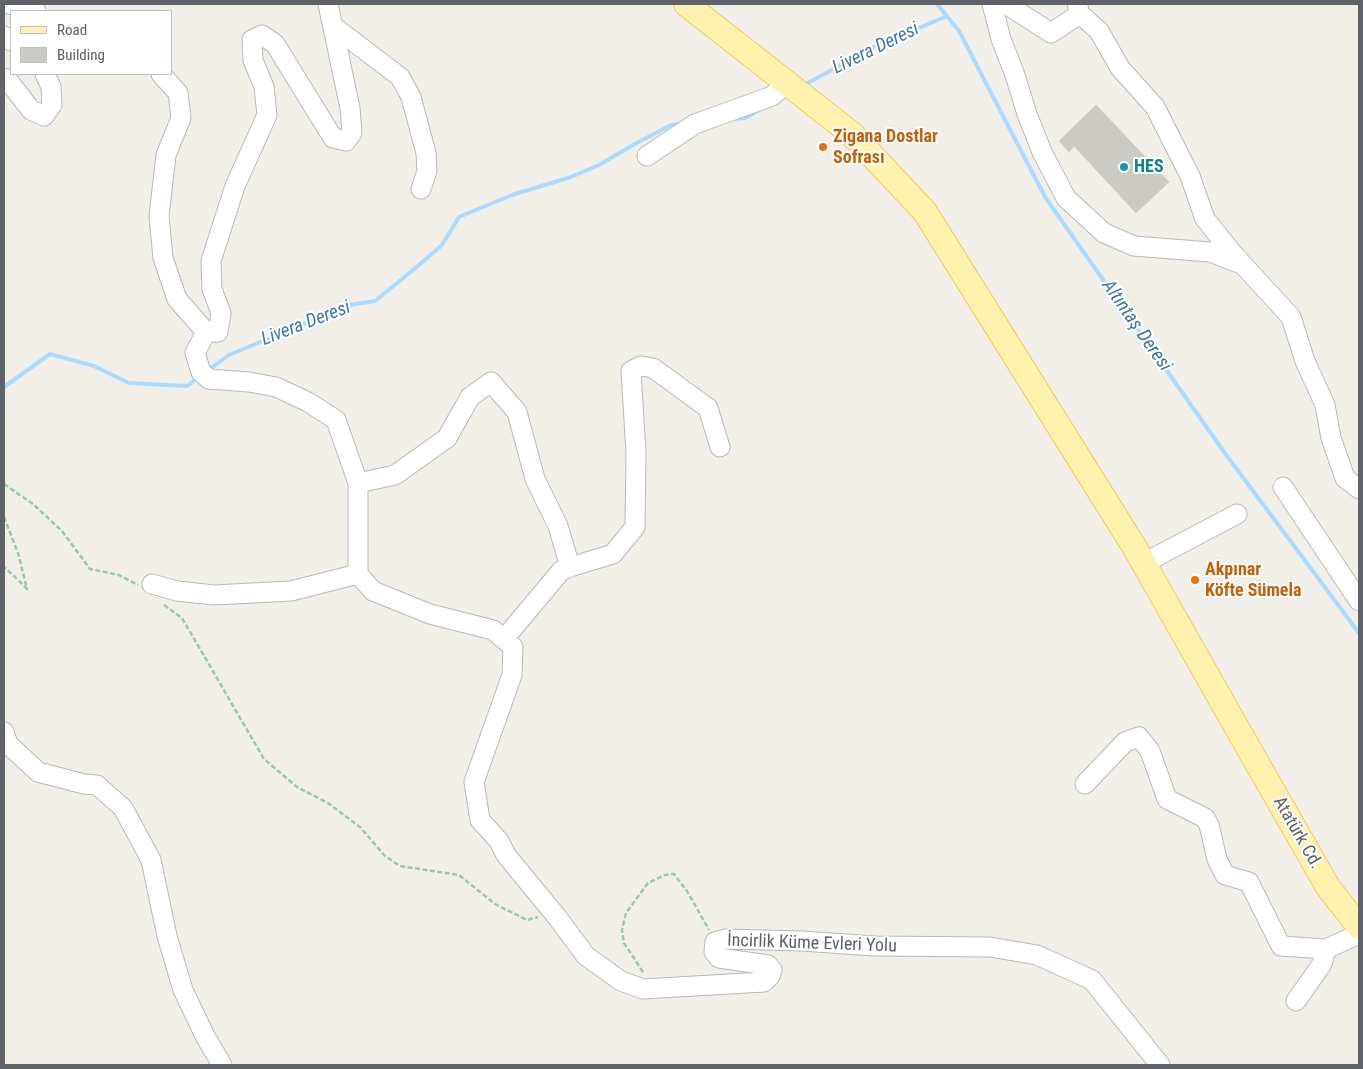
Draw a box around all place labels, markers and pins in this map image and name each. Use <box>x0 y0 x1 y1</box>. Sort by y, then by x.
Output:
place label: Zigana Dostlar Sofrası <box>833 126 938 168</box>
marker: Zigana Dostlar Sofrası <box>817 141 829 153</box>
place label: HES <box>1134 156 1164 178</box>
marker: HES <box>1118 161 1130 173</box>
place label: Akpınar Köfte Sümela <box>1205 559 1301 602</box>
marker: Akpınar Köfte Sümela <box>1189 574 1201 586</box>

